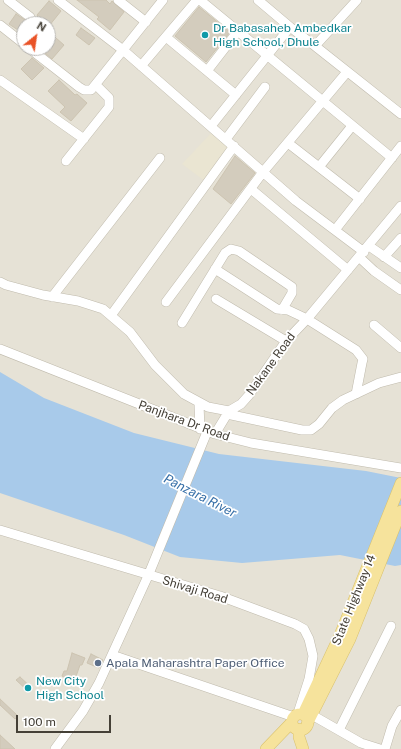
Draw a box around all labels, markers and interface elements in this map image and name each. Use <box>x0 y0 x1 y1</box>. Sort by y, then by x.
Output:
north arrow <box>16 16 56 56</box>
text: N <box>35 19 48 34</box>
place label: Dr Babasaheb Ambedkar High School, Dhule <box>213 21 352 49</box>
marker: Dr Babasaheb Ambedkar High School, Dhule <box>200 30 210 40</box>
street label: Nakane Road <box>243 330 299 398</box>
street label: Panjhara Dr Road <box>136 398 232 444</box>
water label: Panzara River <box>161 471 239 521</box>
street label: State Highway 14 <box>329 552 379 648</box>
street label: Shivaji Road <box>160 573 230 607</box>
place label: Apala Maharashtra Paper Office <box>106 656 284 670</box>
marker: Apala Maharashtra Paper Office <box>93 658 103 668</box>
place label: New City High School <box>36 674 104 702</box>
marker: New City High School <box>23 683 33 693</box>
scale bar <box>18 707 113 733</box>
text: 100 m <box>23 715 56 729</box>

